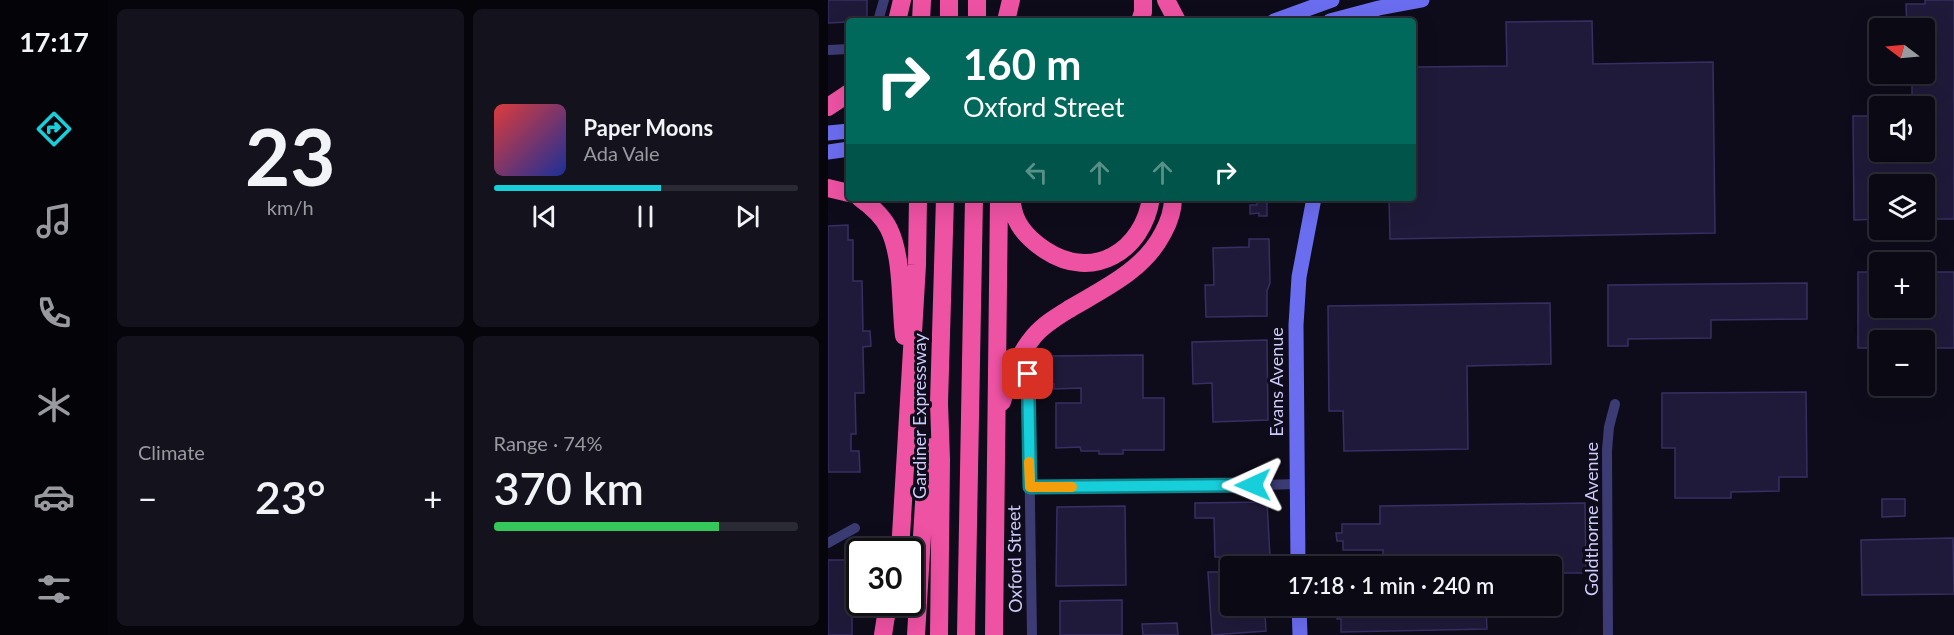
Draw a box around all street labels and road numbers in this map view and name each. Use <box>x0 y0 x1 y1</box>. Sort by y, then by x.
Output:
street label: Evans Avenue <box>1265 327 1287 437</box>
street label: Gardiner Expressway <box>908 332 930 499</box>
street label: Goldthorne Avenue <box>1580 442 1602 596</box>
street label: Oxford Street <box>1002 504 1026 613</box>

